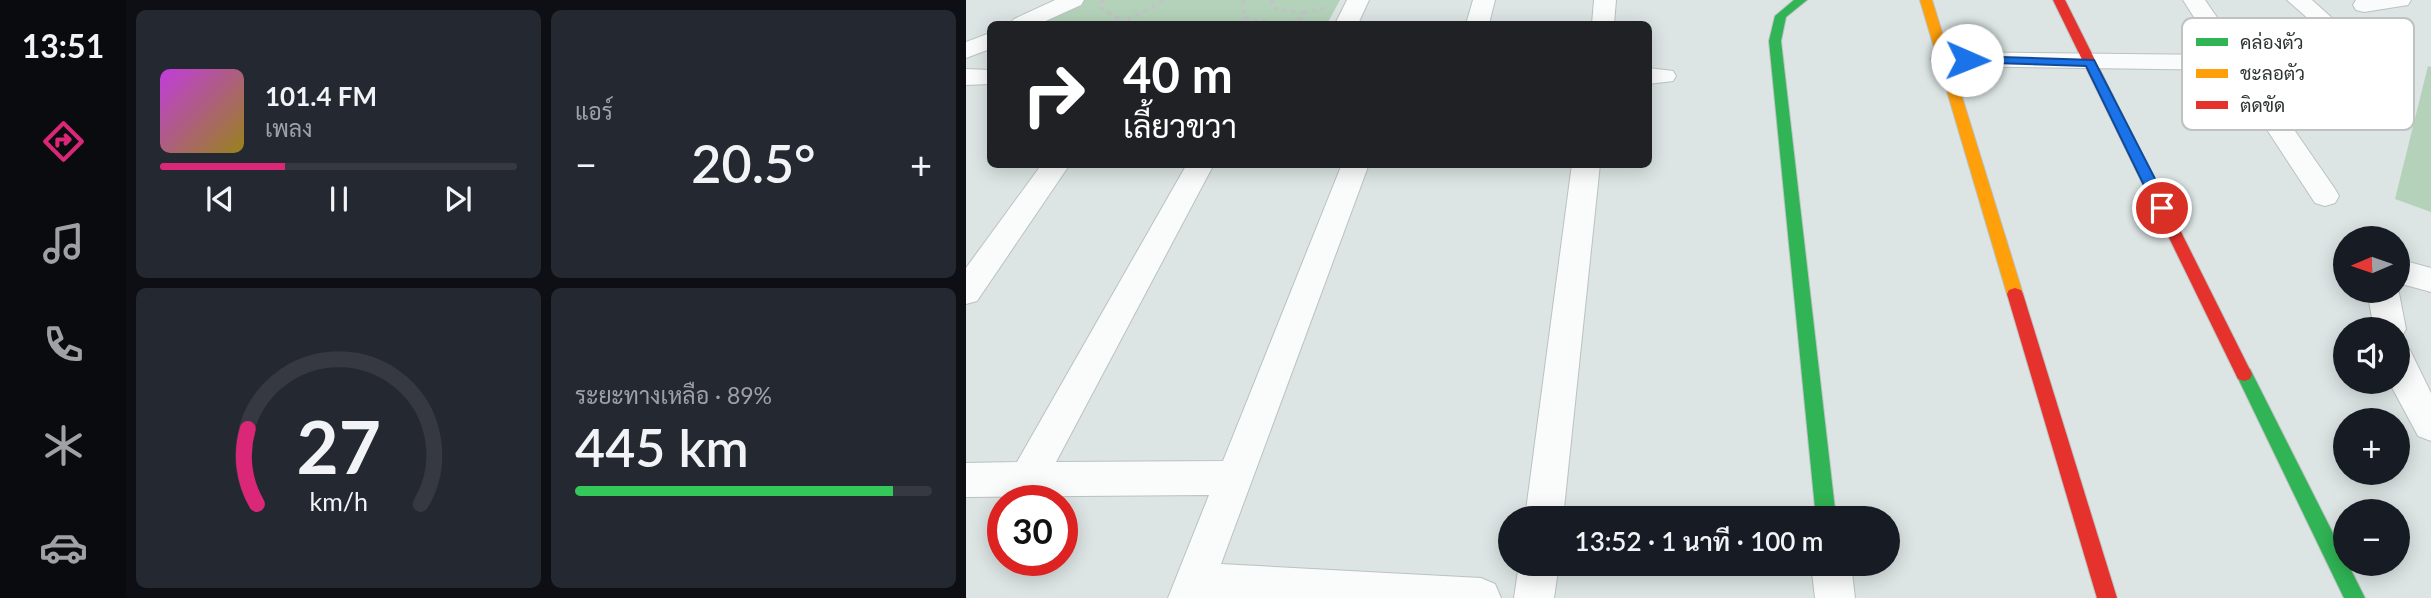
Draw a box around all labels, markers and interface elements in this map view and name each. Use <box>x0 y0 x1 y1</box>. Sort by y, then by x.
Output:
legend <box>2182 18 2414 130</box>
position arrow <box>1930 23 2004 97</box>
text: 13:51 <box>22 26 104 65</box>
text: คล่องตัว <box>2240 30 2304 53</box>
text: 40 m <box>1123 45 1233 103</box>
icon: right <box>1008 49 1099 140</box>
text: ชะลอตัว <box>2240 61 2305 84</box>
text: 101.4 FM <box>265 80 377 112</box>
text: ติดขัด <box>2240 93 2285 116</box>
text: แอร์ <box>575 97 613 125</box>
text: เลี้ยวขวา <box>1123 106 1237 145</box>
text: เพลง <box>265 114 312 142</box>
icon: directions <box>39 117 88 166</box>
text: 20.5° <box>691 132 816 194</box>
text: − <box>575 141 597 187</box>
text: + <box>910 141 932 187</box>
pin <box>2132 178 2192 238</box>
icon: previous <box>201 180 239 218</box>
icon: pause <box>320 180 358 218</box>
icon: next <box>439 180 477 218</box>
icon: arrive <box>2143 189 2181 227</box>
icon: music <box>39 219 88 268</box>
north arrow <box>2333 226 2410 303</box>
map controls <box>2333 226 2410 576</box>
button: sound <box>2333 317 2410 394</box>
icon: phone <box>39 320 88 369</box>
text: ระยะทางเหลือ · 89% <box>575 381 772 409</box>
text: 27 <box>296 402 381 490</box>
button: + <box>2333 408 2410 485</box>
text: 445 km <box>575 416 749 478</box>
icon: climate <box>39 421 88 470</box>
speed limit sign: 30 <box>987 485 1078 576</box>
text: km/h <box>309 486 368 516</box>
button: − <box>2333 499 2410 576</box>
icon: car <box>39 523 88 572</box>
text: 13:52 · 1 นาที · 100 m <box>1575 525 1823 557</box>

